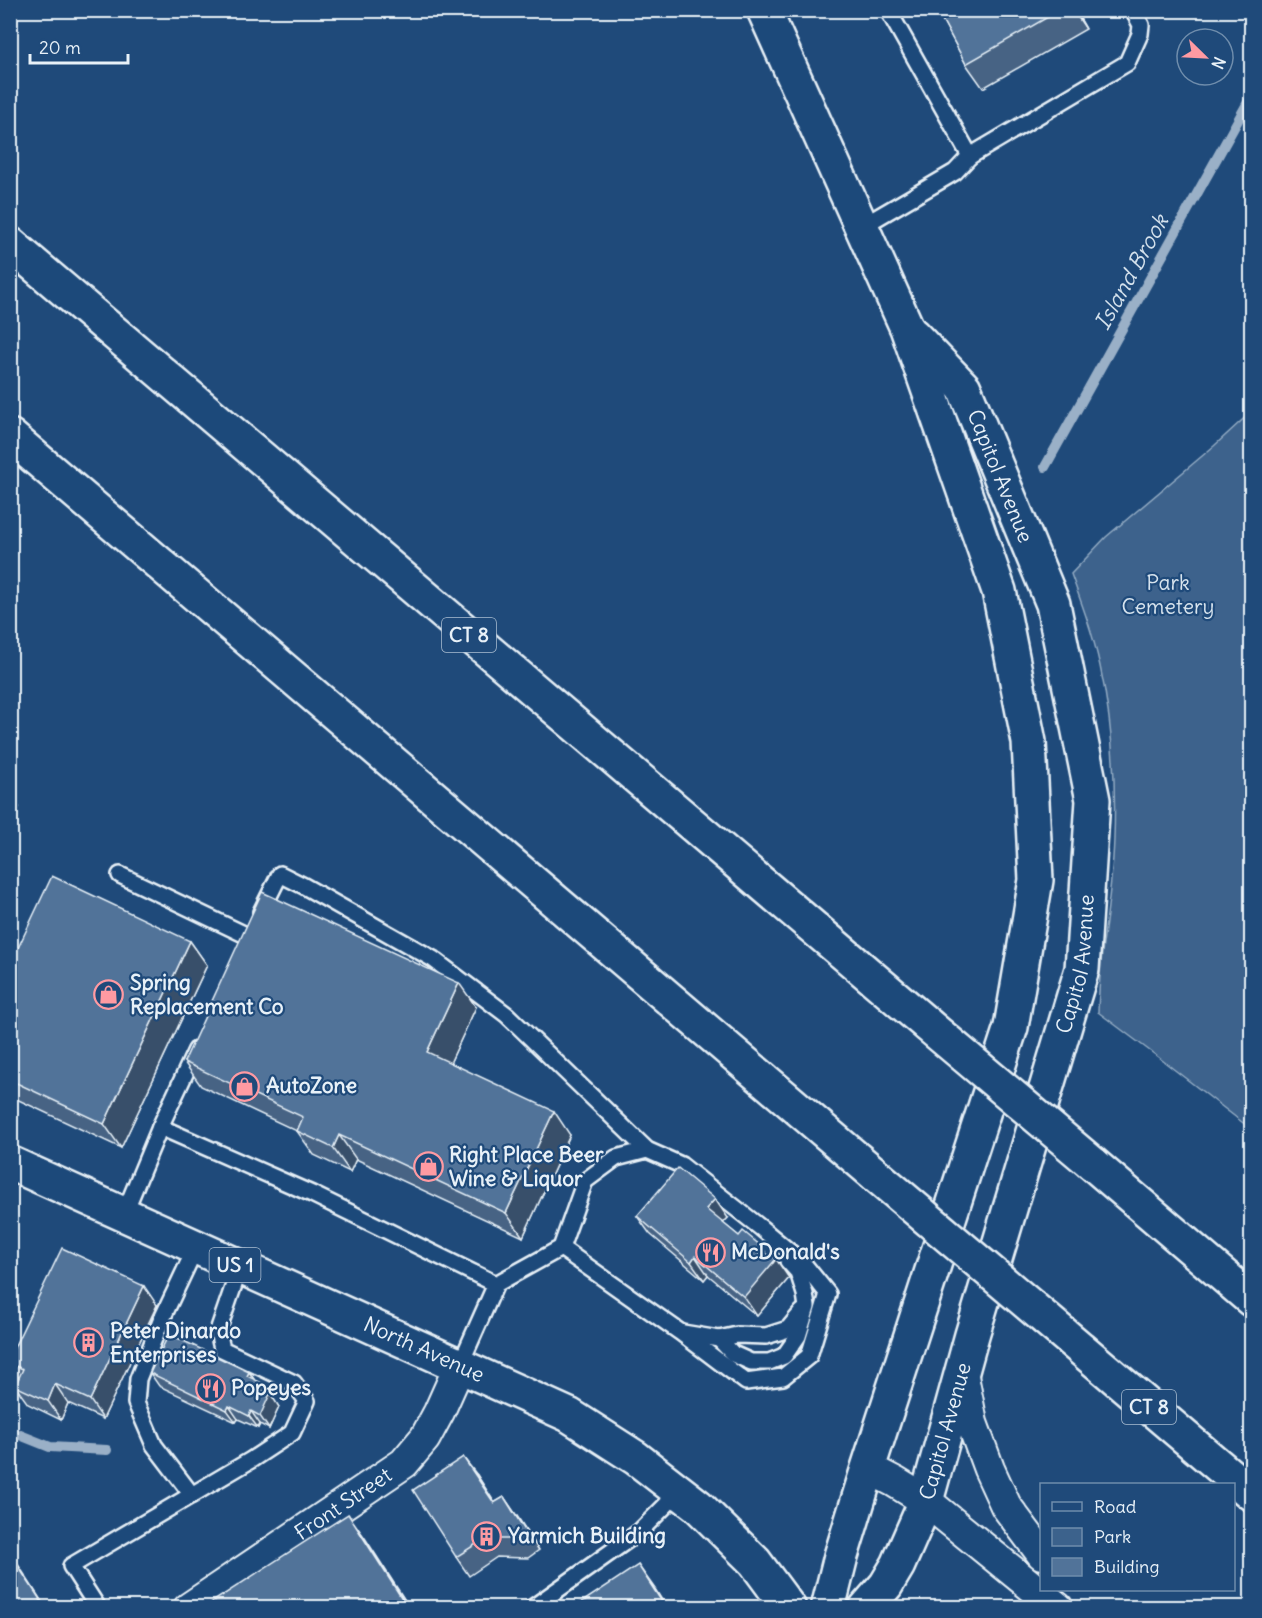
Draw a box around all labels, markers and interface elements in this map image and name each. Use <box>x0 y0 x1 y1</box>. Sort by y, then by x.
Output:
scale bar <box>30 27 128 65</box>
north arrow <box>1175 27 1235 87</box>
text: 20 m <box>39 36 81 59</box>
text: N <box>1207 54 1230 72</box>
water label: Island Brook <box>1088 208 1175 334</box>
street label: Capitol Avenue <box>961 405 1039 546</box>
park label: Park Cemetery <box>1122 569 1215 620</box>
road number: CT 8 <box>442 618 496 652</box>
street label: Capitol Avenue <box>1049 894 1100 1037</box>
place label: Spring Replacement Co <box>130 969 284 1020</box>
shop icon: Spring Replacement Co <box>93 979 125 1011</box>
shop icon: AutoZone <box>229 1070 261 1102</box>
place label: AutoZone <box>266 1072 357 1099</box>
place label: Right Place Beer Wine & Liquor <box>449 1141 604 1192</box>
shop icon: Right Place Beer Wine & Liquor <box>412 1151 444 1183</box>
restaurant icon: McDonald's <box>694 1236 726 1268</box>
place label: McDonald's <box>731 1238 840 1265</box>
road number: US 1 <box>210 1248 260 1282</box>
street label: North Avenue <box>360 1310 489 1388</box>
place label: Peter Dinardo Enterprises <box>110 1317 241 1368</box>
building icon: Peter Dinardo Enterprises <box>73 1327 105 1359</box>
street label: Capitol Avenue <box>913 1359 977 1503</box>
restaurant icon: Popeyes <box>194 1372 226 1404</box>
place label: Popeyes <box>231 1374 312 1401</box>
road number: CT 8 <box>1122 1390 1176 1424</box>
street label: Front Street <box>289 1461 397 1546</box>
legend <box>1040 1483 1235 1591</box>
text: Road <box>1094 1495 1137 1518</box>
building icon: Yarmich Building <box>471 1520 503 1552</box>
place label: Yarmich Building <box>507 1522 666 1549</box>
text: Park <box>1094 1525 1131 1548</box>
text: Building <box>1094 1555 1159 1578</box>

